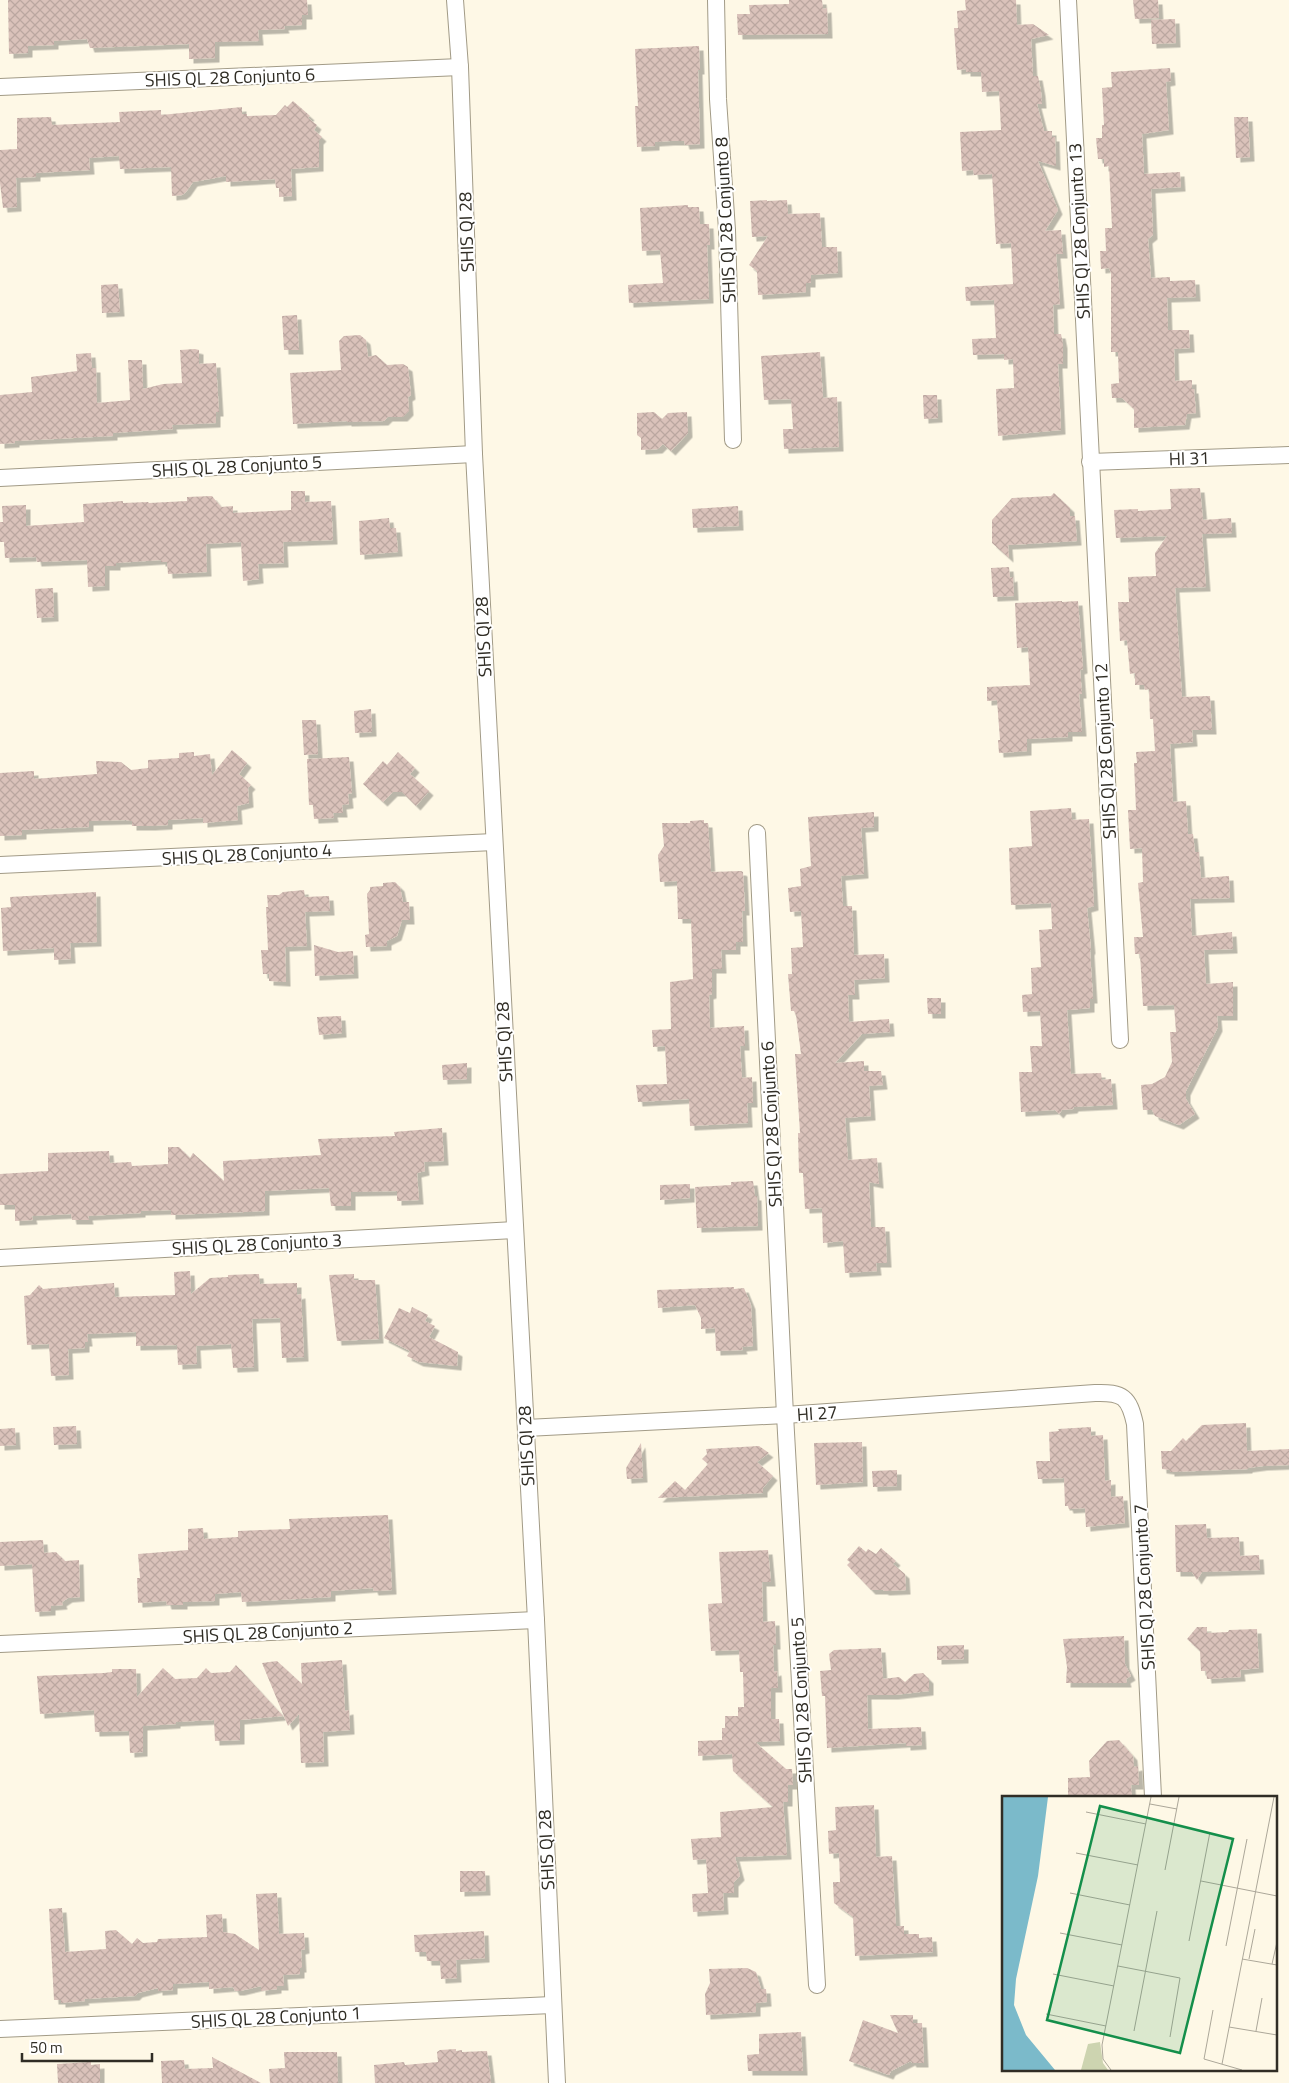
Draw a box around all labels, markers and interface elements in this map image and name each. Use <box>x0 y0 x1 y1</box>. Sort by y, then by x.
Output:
street label: SHIS QL 28 Conjunto 6 <box>144 61 316 93</box>
street label: SHIS QI 28 Conjunto 8 <box>707 136 743 304</box>
street label: SHIS QI 28 Conjunto 13 <box>1061 142 1097 320</box>
street label: SHIS QI 28 <box>451 191 481 273</box>
street label: HI 31 <box>1168 444 1210 472</box>
street label: SHIS QL 28 Conjunto 5 <box>151 448 323 484</box>
street label: SHIS QI 28 <box>467 596 499 678</box>
street label: SHIS QI 28 Conjunto 12 <box>1087 662 1123 840</box>
street label: SHIS QL 28 Conjunto 4 <box>161 836 333 872</box>
street label: SHIS QI 28 <box>488 1001 520 1083</box>
street label: SHIS QI 28 Conjunto 6 <box>753 1040 789 1208</box>
street label: SHIS QL 28 Conjunto 3 <box>171 1226 343 1262</box>
street label: HI 27 <box>796 1398 838 1428</box>
street label: SHIS QI 28 <box>510 1405 542 1487</box>
street label: SHIS QI 28 Conjunto 7 <box>1126 1503 1162 1671</box>
street label: SHIS QL 28 Conjunto 2 <box>182 1614 354 1650</box>
street label: SHIS QI 28 Conjunto 5 <box>783 1616 819 1784</box>
inset map <box>1002 1796 1276 2070</box>
street label: SHIS QI 28 <box>530 1809 562 1891</box>
street label: SHIS QL 28 Conjunto 1 <box>190 1999 362 2035</box>
scale bar <box>22 2030 152 2062</box>
text: 50 m <box>30 2036 63 2059</box>

